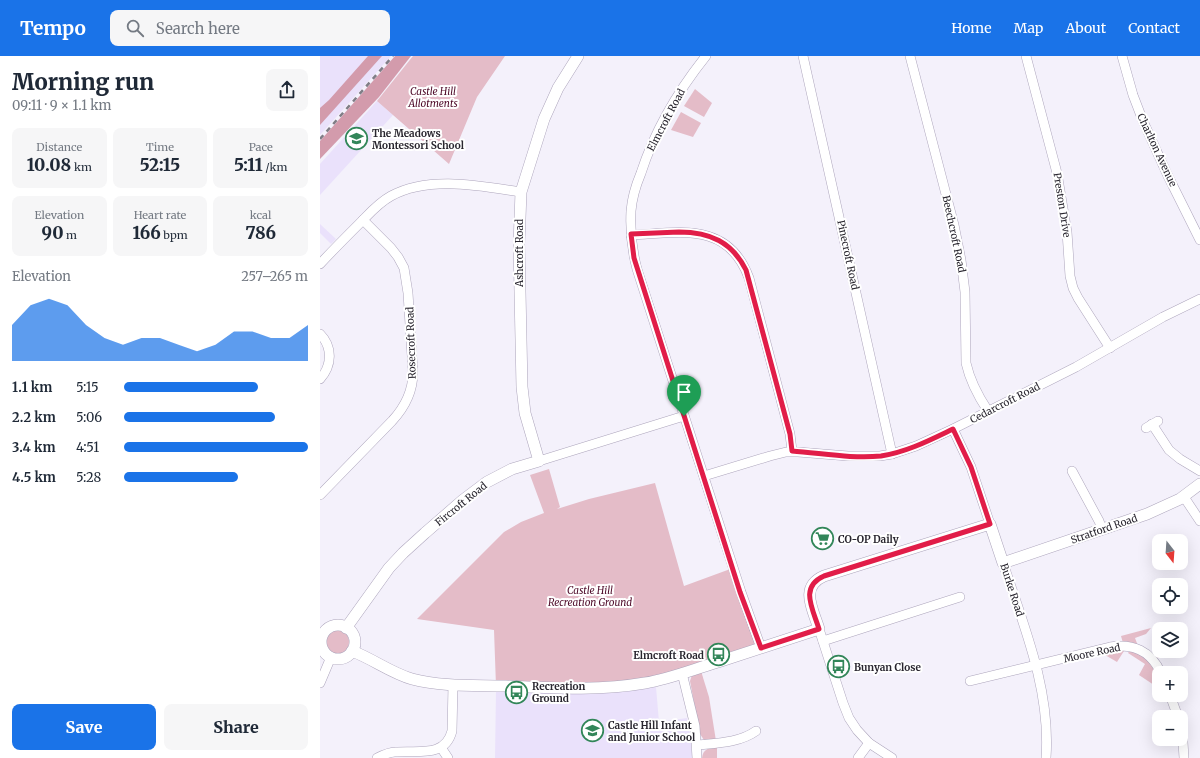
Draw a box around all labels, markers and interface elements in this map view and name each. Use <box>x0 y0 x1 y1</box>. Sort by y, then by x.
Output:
search box <box>110 10 390 46</box>
text: Tempo <box>20 16 86 40</box>
icon: search <box>124 17 146 39</box>
text: Search here <box>156 19 240 38</box>
text: Home <box>951 19 992 37</box>
text: Map <box>1014 19 1043 37</box>
text: About <box>1065 19 1106 37</box>
text: Contact <box>1128 19 1180 37</box>
text: Morning run <box>12 68 154 96</box>
button: share <box>266 69 308 111</box>
park label: Castle Hill Allotments <box>407 85 458 110</box>
street label: Elmcroft Road <box>644 87 688 153</box>
text: 09:11 · 9 × 1.1 km <box>12 97 111 114</box>
street label: Charlton Avenue <box>1134 111 1180 189</box>
school or university icon: The Meadows Montessori School <box>343 126 369 152</box>
place label: The Meadows Montessori School <box>372 127 465 152</box>
text: Distance <box>36 140 82 154</box>
text: Time <box>146 140 174 154</box>
text: Pace <box>249 140 273 154</box>
text: 10.08 <box>27 154 71 176</box>
text: 52:15 <box>140 154 180 176</box>
text: 5:11 <box>234 154 263 176</box>
text: km <box>71 160 92 174</box>
text: /km <box>263 160 287 174</box>
street label: Preston Drive <box>1050 172 1074 238</box>
street label: Beechcroft Road <box>939 194 969 274</box>
text: Elevation <box>34 208 84 222</box>
text: Heart rate <box>134 208 186 222</box>
text: kcal <box>250 208 271 222</box>
street label: Ashcroft Road <box>513 219 526 288</box>
street label: Pinecroft Road <box>834 219 862 291</box>
text: 90 <box>42 222 64 244</box>
text: 166 <box>132 222 161 244</box>
text: 786 <box>245 222 276 244</box>
text: m <box>64 228 77 242</box>
text: bpm <box>161 228 188 242</box>
text: Elevation <box>12 268 71 285</box>
text: 257–265 m <box>241 268 308 285</box>
street label: Rosecroft Road <box>403 307 419 379</box>
pin <box>667 375 701 416</box>
text: 1.1 km <box>12 379 52 396</box>
text: 5:15 <box>76 379 99 396</box>
street label: Cedarcroft Road <box>968 380 1042 426</box>
icon: arrive <box>673 381 695 403</box>
text: 2.2 km <box>12 409 56 426</box>
text: 5:06 <box>76 409 102 426</box>
text: 3.4 km <box>12 439 55 456</box>
text: 4:51 <box>76 439 99 456</box>
text: 4.5 km <box>12 469 56 486</box>
text: 5:28 <box>76 469 101 486</box>
street label: Fircroft Road <box>432 479 490 529</box>
street label: Stratford Road <box>1069 511 1139 547</box>
supermarket icon: CO-OP Daily <box>809 526 835 552</box>
place label: CO-OP Daily <box>838 533 899 546</box>
north arrow <box>1152 534 1188 570</box>
map controls <box>1152 534 1188 746</box>
street label: Burke Road <box>997 562 1027 618</box>
button: locate <box>1152 578 1188 614</box>
park label: Castle Hill Recreation Ground <box>548 584 632 609</box>
button: layers <box>1152 622 1188 658</box>
street label: Moore Road <box>1062 641 1122 665</box>
bus stop icon: Elmcroft Road <box>706 642 732 668</box>
place label: Elmcroft Road <box>633 649 704 662</box>
bus stop icon: Bunyan Close <box>825 654 851 680</box>
place label: Bunyan Close <box>854 661 921 674</box>
button: + <box>1152 666 1188 702</box>
bus stop icon: Recreation Ground <box>503 679 529 705</box>
place label: Recreation Ground <box>532 680 586 705</box>
button: Save <box>12 704 156 750</box>
button: Share <box>164 704 308 750</box>
button: − <box>1152 710 1188 746</box>
school or university icon: Castle Hill Infant and Junior School <box>580 718 606 744</box>
place label: Castle Hill Infant and Junior School <box>608 719 696 744</box>

